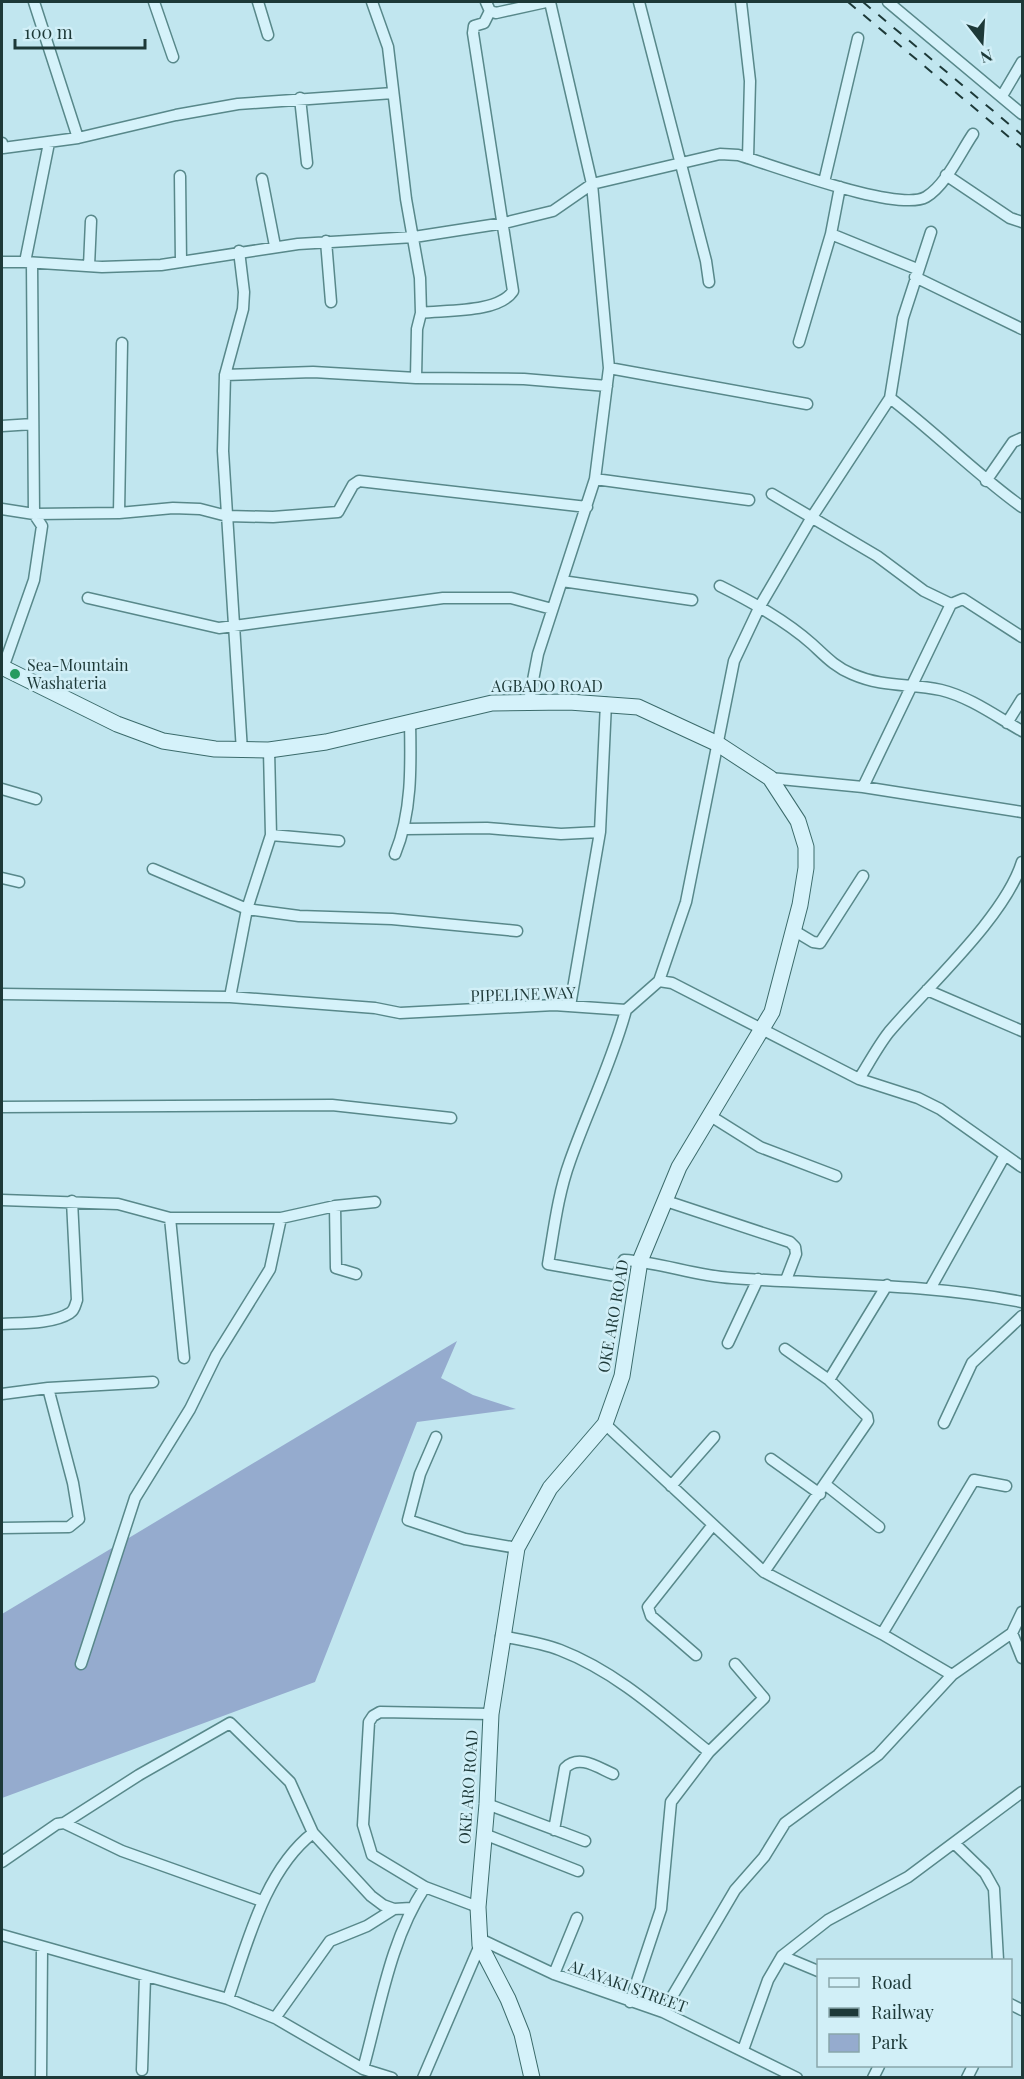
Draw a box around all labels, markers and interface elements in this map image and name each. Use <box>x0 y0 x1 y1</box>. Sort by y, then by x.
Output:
scale bar <box>15 12 146 50</box>
north arrow <box>952 12 1012 72</box>
text: 100 m <box>24 20 73 44</box>
text: N <box>978 45 995 69</box>
place label: Sea-Mountain Washateria <box>26 654 129 693</box>
marker: Sea-Mountain Washateria <box>8 667 22 681</box>
street label: AGBADO ROAD <box>490 675 603 696</box>
street label: PIPELINE WAY <box>470 981 577 1006</box>
street label: OKE ARO ROAD <box>592 1258 633 1374</box>
street label: OKE ARO ROAD <box>453 1729 482 1845</box>
street label: ALAYAKI STREET <box>565 1954 691 2017</box>
legend <box>817 1959 1012 2067</box>
text: Road <box>871 1970 912 1994</box>
text: Railway <box>871 2000 934 2024</box>
text: Park <box>871 2030 908 2054</box>

